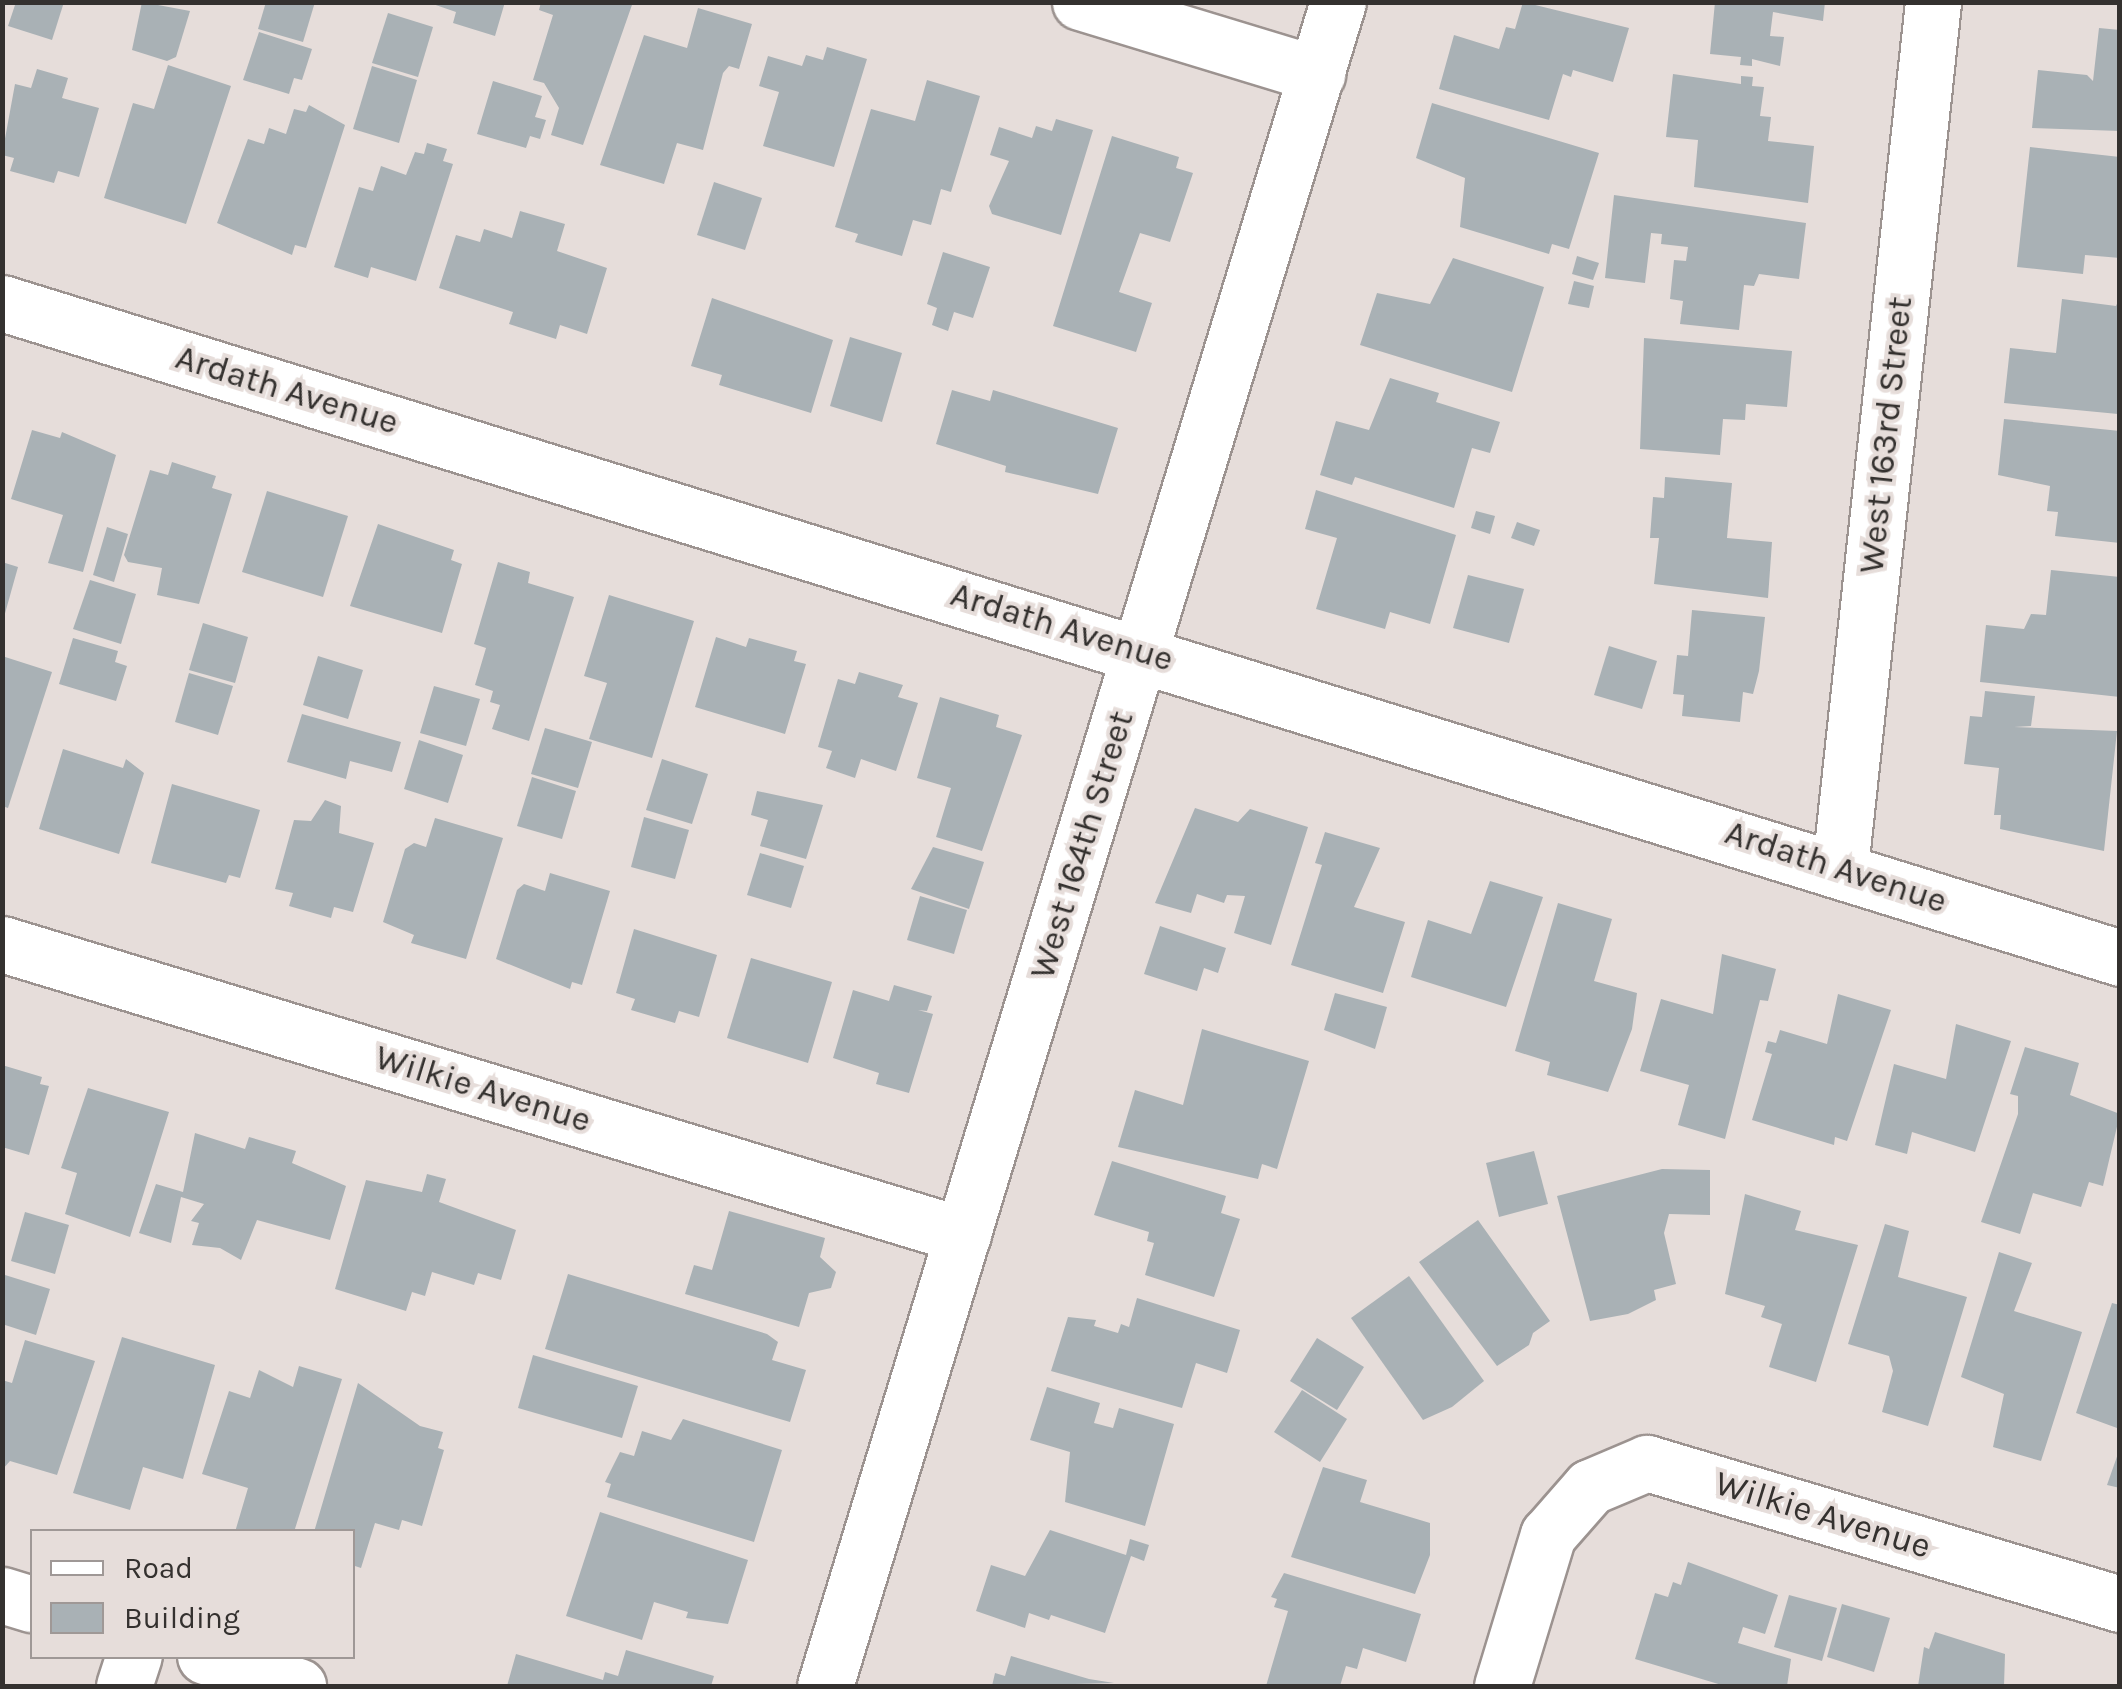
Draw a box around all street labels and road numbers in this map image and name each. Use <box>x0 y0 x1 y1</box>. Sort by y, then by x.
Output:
street label: West 163rd Street <box>1851 295 1921 575</box>
street label: Ardath Avenue <box>171 336 403 444</box>
street label: Ardath Avenue <box>946 573 1178 681</box>
street label: West 164th Street <box>1021 706 1143 984</box>
street label: Ardath Avenue <box>1720 811 1952 923</box>
street label: Wilkie Avenue <box>370 1036 596 1142</box>
street label: Wilkie Avenue <box>1710 1462 1936 1568</box>

